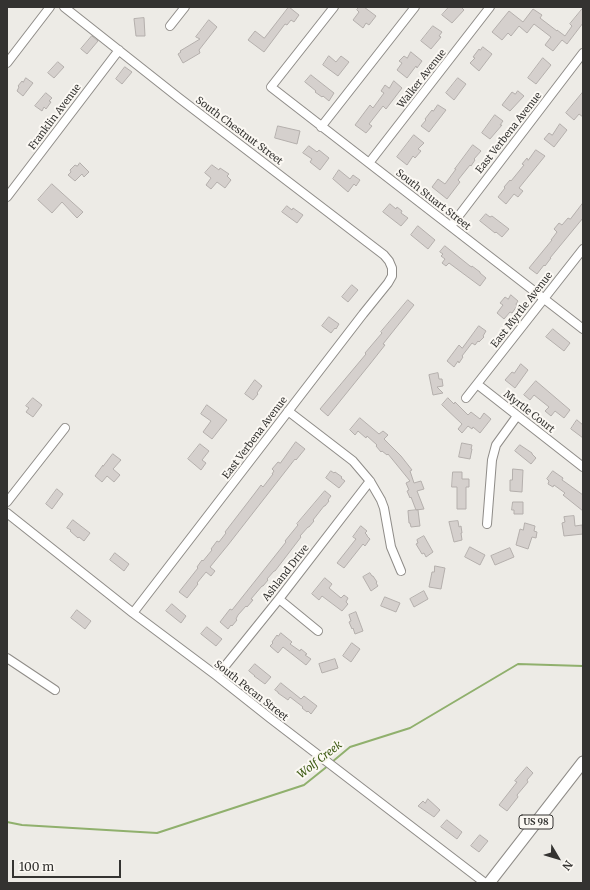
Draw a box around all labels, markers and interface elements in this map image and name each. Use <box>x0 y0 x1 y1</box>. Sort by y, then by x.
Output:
street label: Walker Avenue <box>395 47 449 111</box>
street label: Franklin Avenue <box>26 82 84 152</box>
street label: East Verbena Avenue <box>474 90 544 176</box>
street label: South Chestnut Street <box>193 94 285 168</box>
street label: South Stuart Street <box>393 167 473 233</box>
street label: East Myrtle Avenue <box>489 270 555 350</box>
street label: Myrtle Court <box>501 388 557 436</box>
street label: East Verbena Avenue <box>220 395 290 481</box>
street label: Ashland Drive <box>260 543 312 603</box>
street label: South Pecan Street <box>212 658 290 724</box>
water label: Wolf Creek <box>295 739 345 781</box>
road number: US 98 <box>519 815 553 829</box>
north arrow <box>538 838 578 878</box>
scale bar <box>14 852 123 878</box>
text: N <box>559 858 576 873</box>
text: 100 m <box>19 859 54 874</box>

